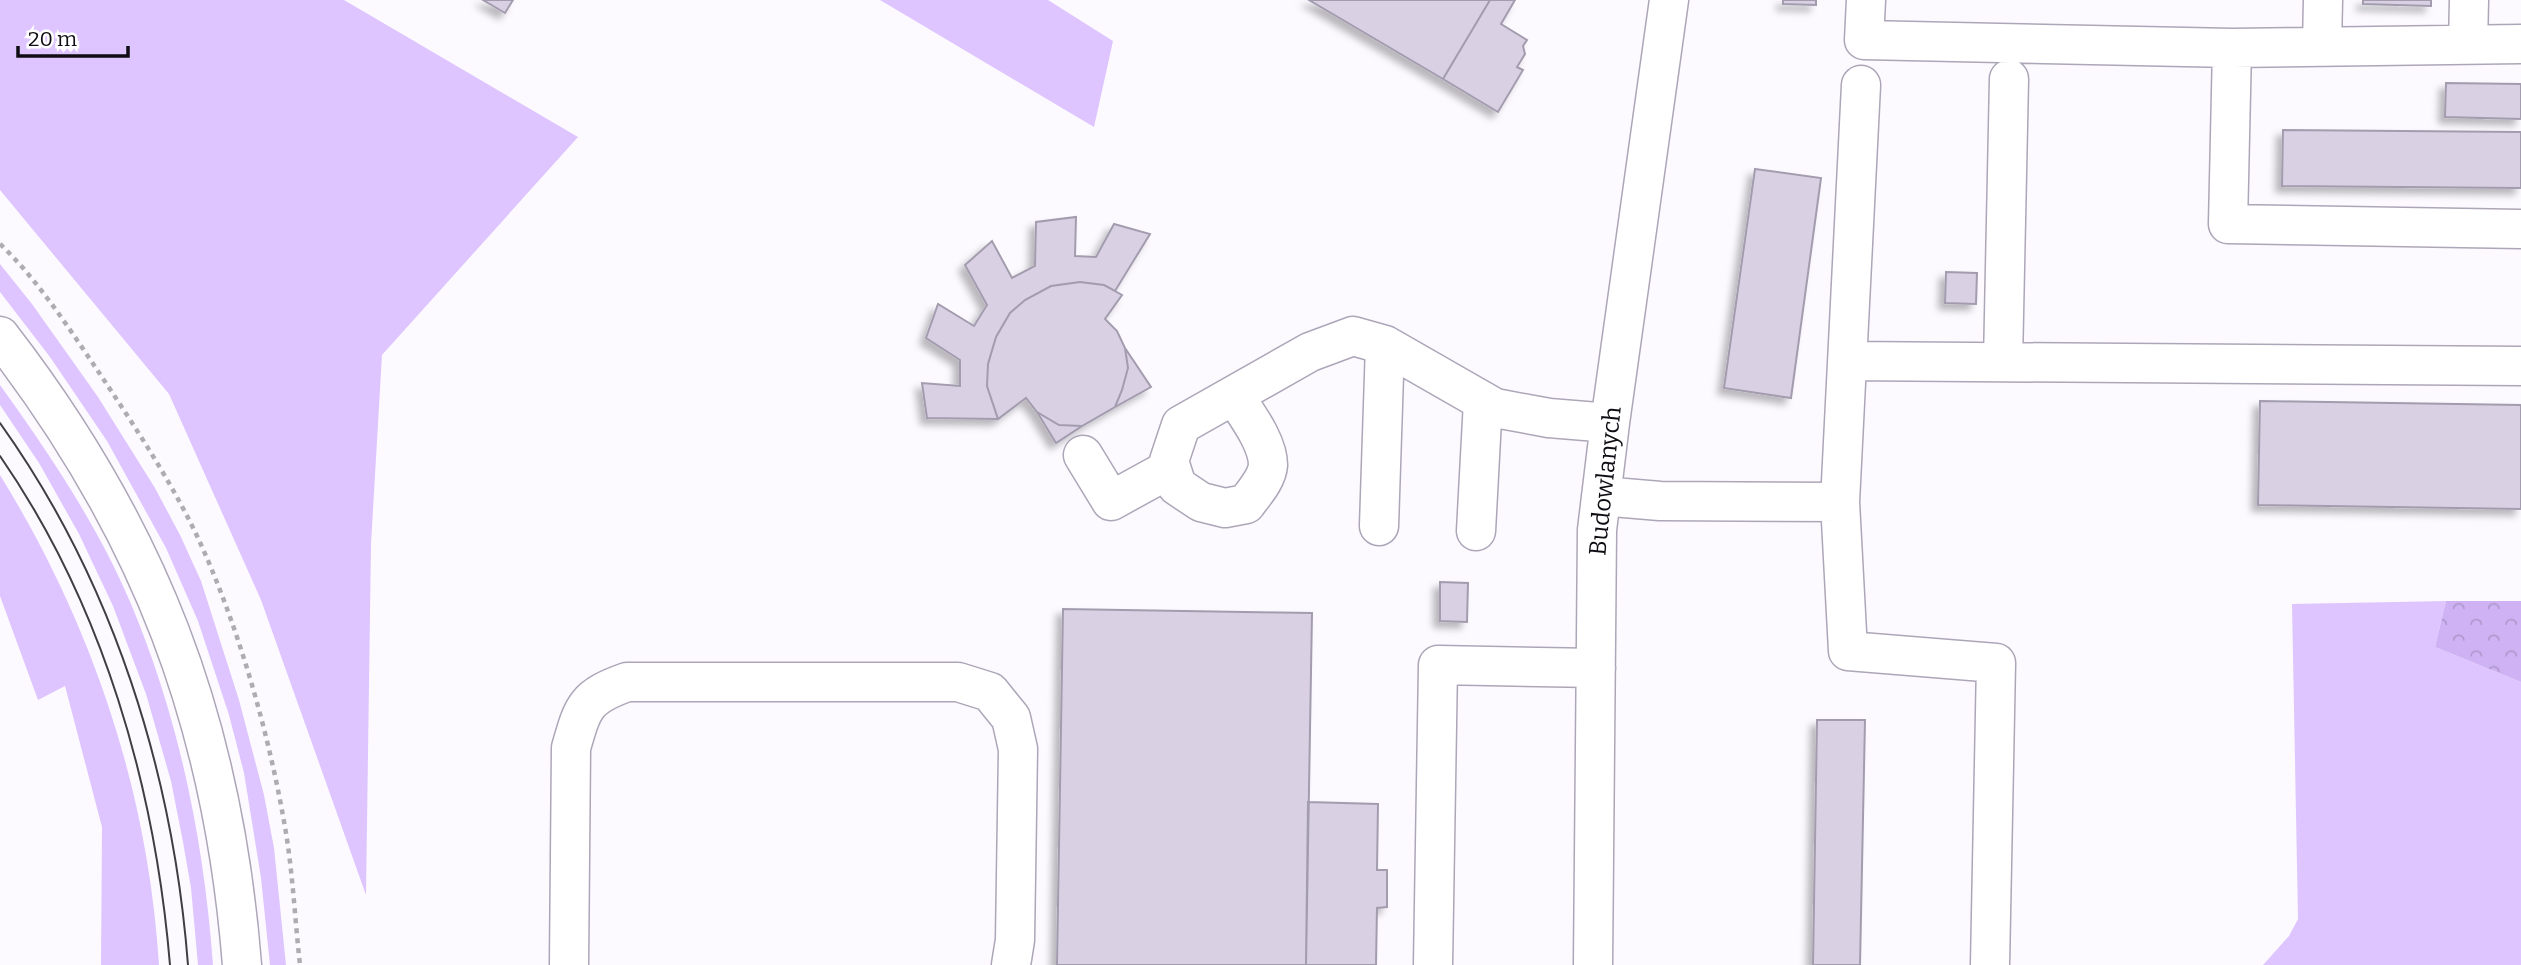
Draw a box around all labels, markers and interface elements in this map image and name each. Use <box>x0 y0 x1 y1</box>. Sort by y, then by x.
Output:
scale bar <box>18 14 128 58</box>
text: 20 m <box>28 26 77 52</box>
street label: Budowlanych <box>1583 405 1627 557</box>

